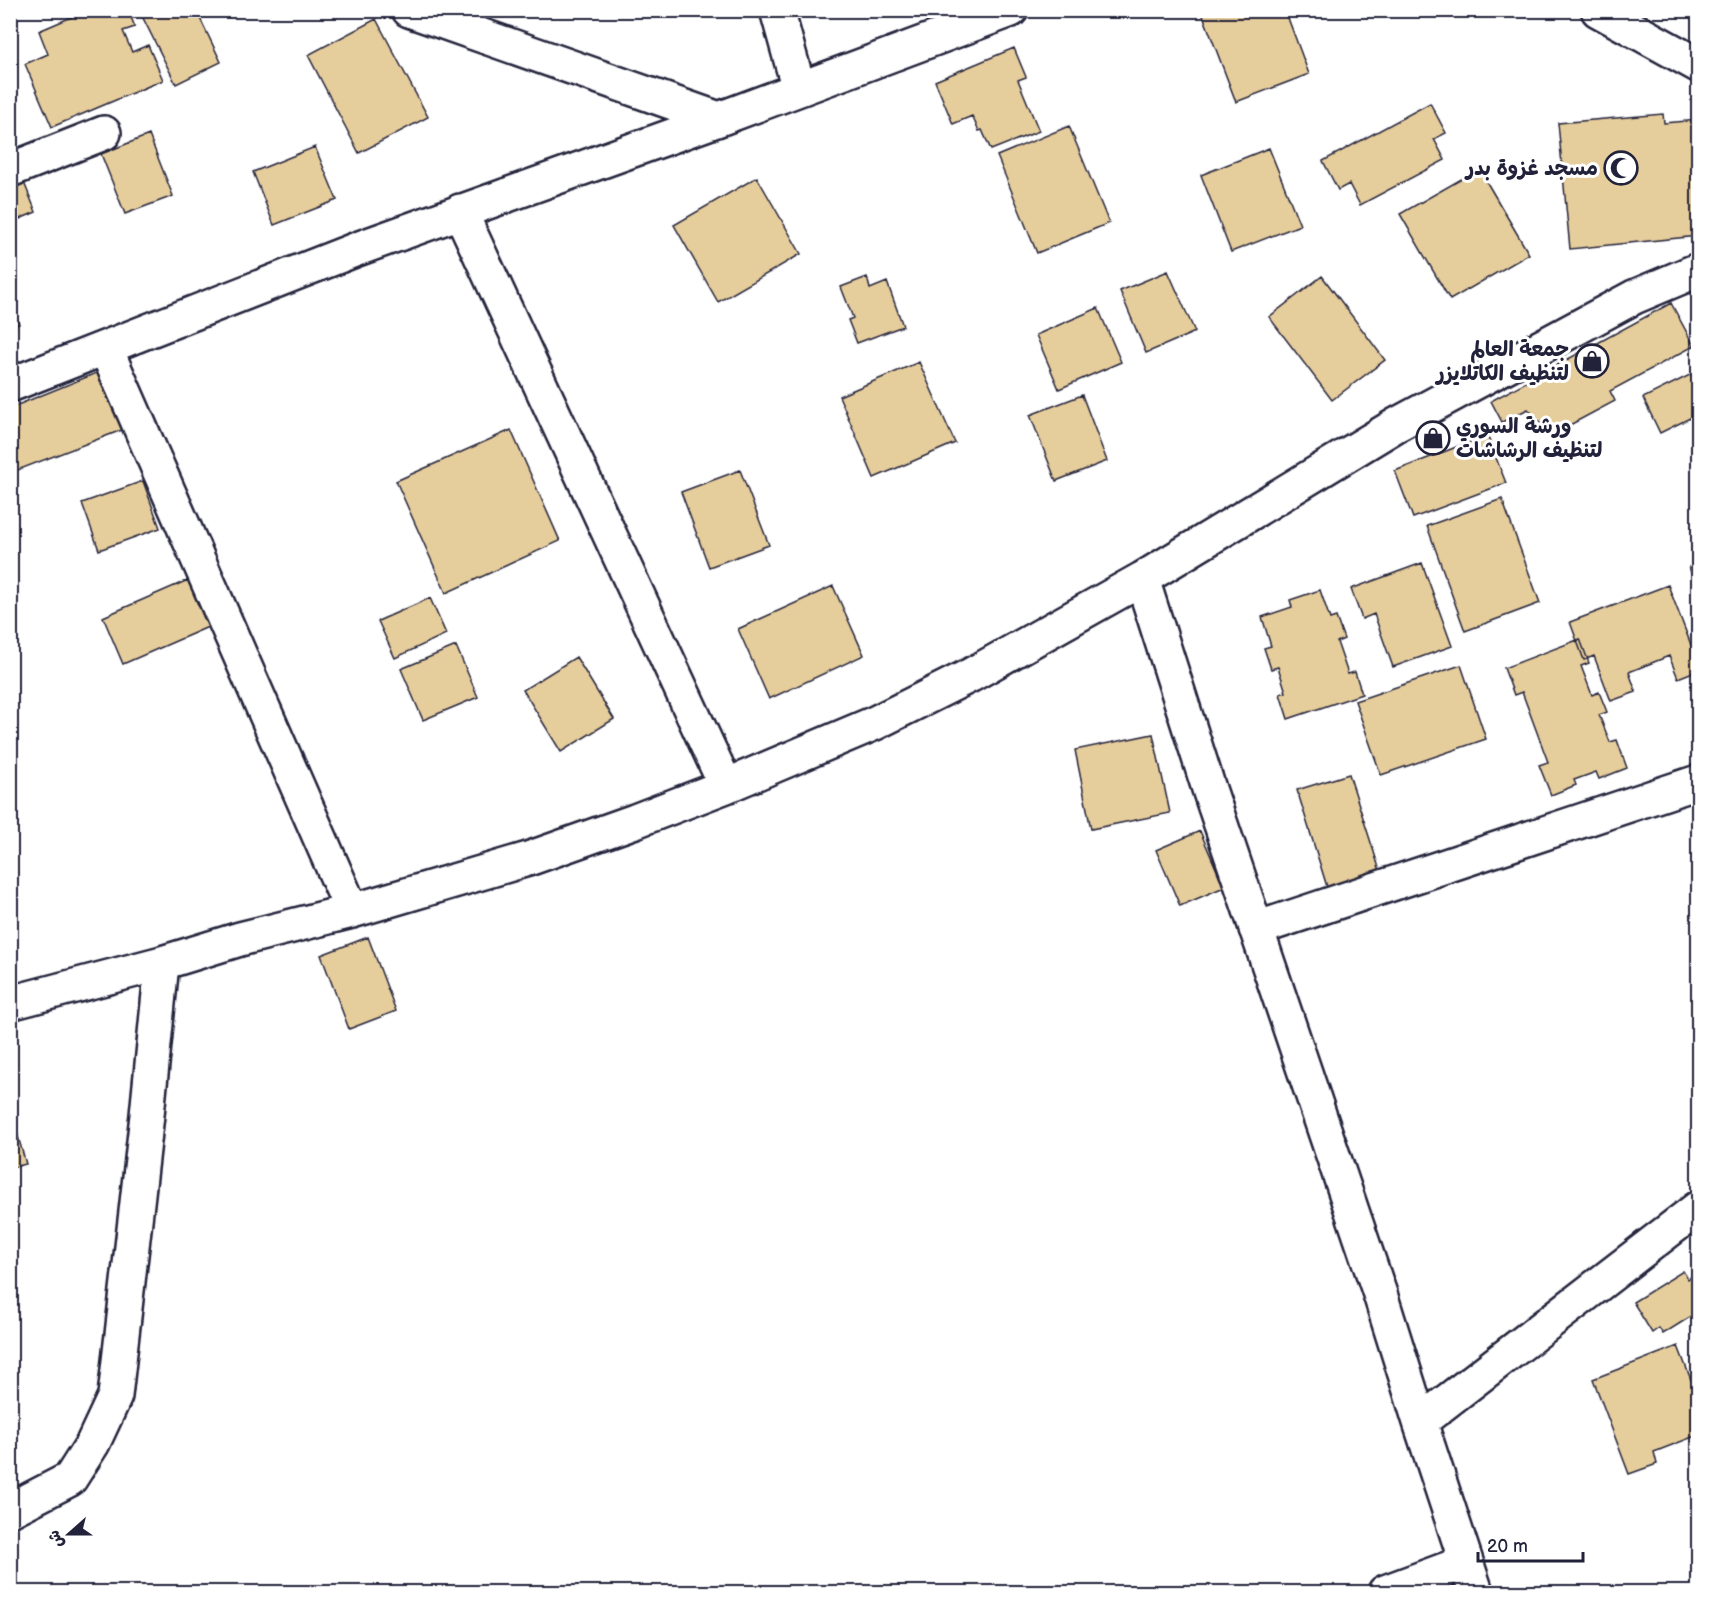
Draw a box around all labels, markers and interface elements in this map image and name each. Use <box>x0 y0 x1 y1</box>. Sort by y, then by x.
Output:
mosque icon: مسجد غزوة بدر <box>1603 150 1639 186</box>
place label: مسجد غزوة بدر <box>1464 156 1598 181</box>
place label: جمعة العالم لتنظيف الكاتلايزر <box>1434 337 1569 386</box>
shop icon: جمعة العالم لتنظيف الكاتلايزر <box>1574 343 1610 379</box>
place label: ورشة السوري لتنظيف الرشاشات <box>1456 414 1602 463</box>
shop icon: ورشة السوري لتنظيف الرشاشات <box>1415 420 1451 456</box>
north arrow <box>39 1504 99 1564</box>
scale bar <box>1478 1525 1583 1563</box>
text: ش <box>44 1527 68 1550</box>
text: 20 m <box>1487 1536 1528 1557</box>

